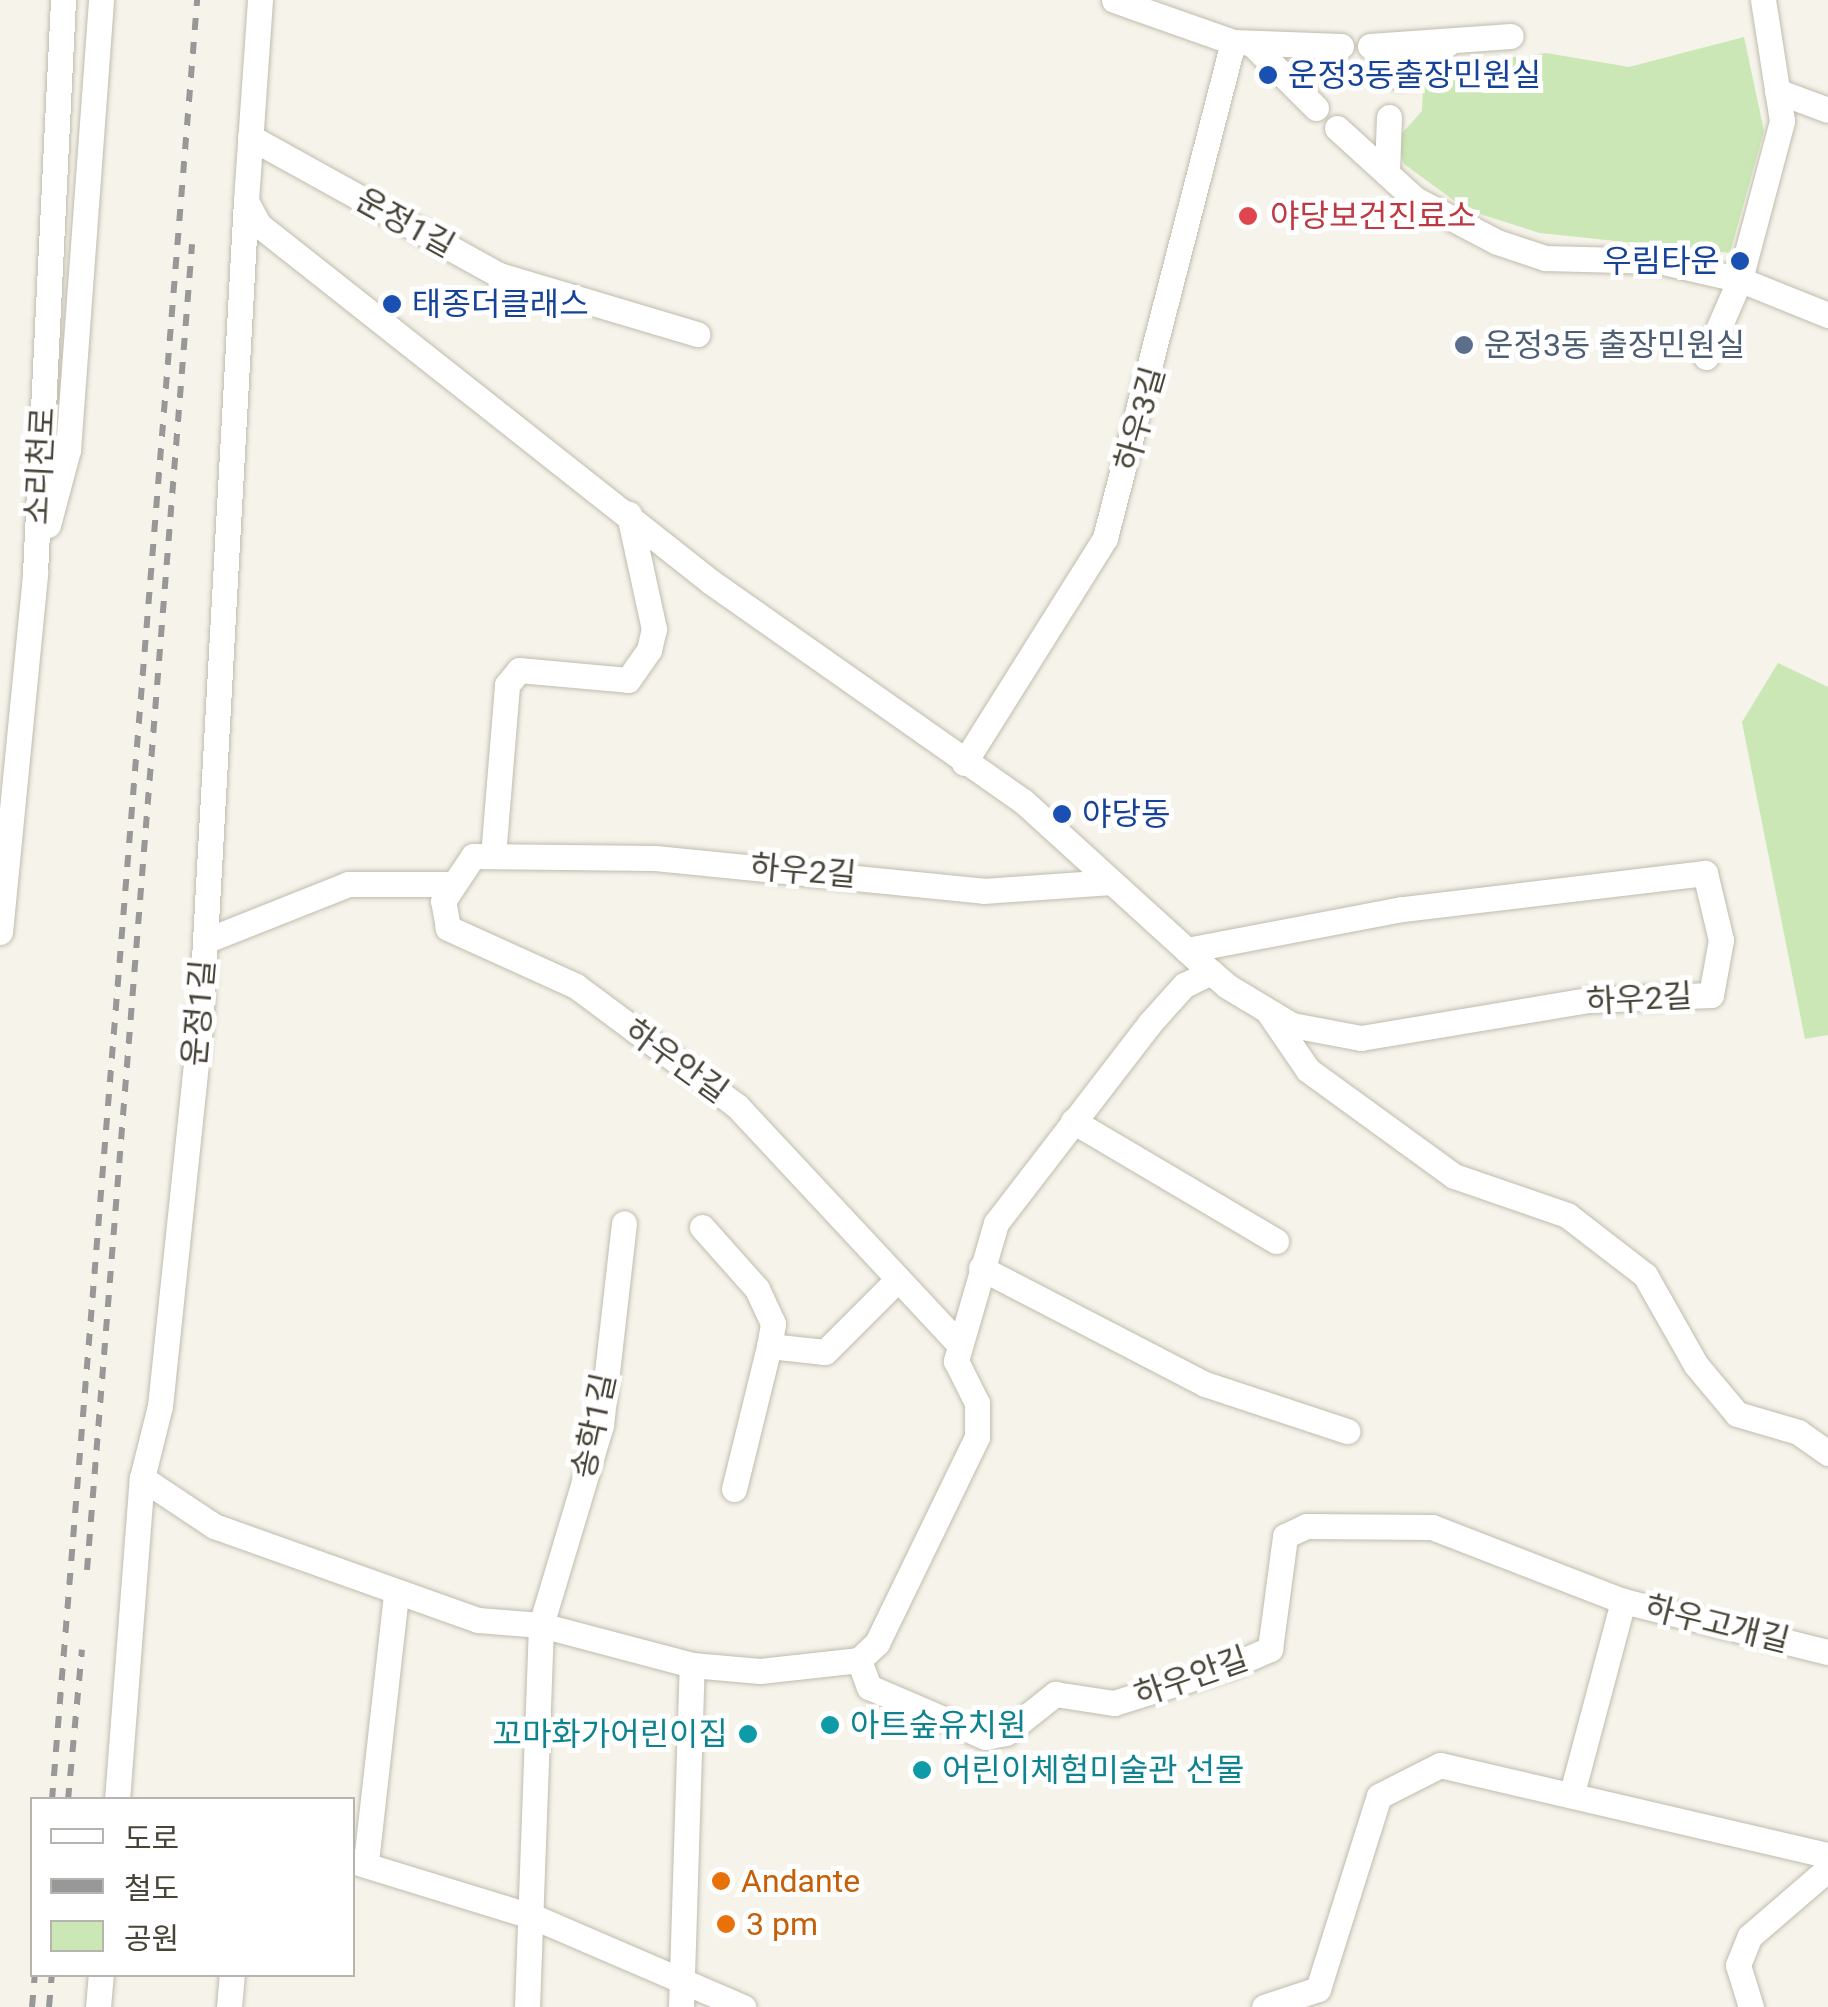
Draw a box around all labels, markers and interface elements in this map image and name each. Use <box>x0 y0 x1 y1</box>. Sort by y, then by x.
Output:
place label: 운정3동출장민원실 <box>1288 56 1542 94</box>
marker: 운정3동출장민원실 <box>1257 64 1279 86</box>
street label: 운정1길 <box>349 180 461 266</box>
place label: 야당보건진료소 <box>1270 197 1476 235</box>
marker: 야당보건진료소 <box>1235 203 1261 229</box>
place label: 우림타운 <box>1602 242 1720 280</box>
marker: 우림타운 <box>1729 250 1751 272</box>
place label: 태종더클래스 <box>412 285 589 323</box>
marker: 태종더클래스 <box>381 293 403 315</box>
place label: 운정3동 출장민원실 <box>1484 326 1745 364</box>
marker: 운정3동 출장민원실 <box>1453 334 1475 356</box>
street label: 하우3길 <box>1107 363 1173 475</box>
street label: 소리천로 <box>18 406 62 526</box>
place label: 야당동 <box>1082 795 1170 833</box>
marker: 야당동 <box>1051 803 1073 825</box>
street label: 하우2길 <box>748 847 858 895</box>
street label: 운정1길 <box>175 958 223 1068</box>
street label: 하우2길 <box>1585 977 1693 1021</box>
street label: 하우안길 <box>617 1011 735 1111</box>
street label: 송학1길 <box>564 1370 624 1482</box>
street label: 하우고개길 <box>1641 1588 1793 1660</box>
street label: 하우안길 <box>1129 1640 1253 1714</box>
place label: 아트숲유치원 <box>850 1706 1027 1744</box>
marker: 아트숲유치원 <box>819 1714 841 1736</box>
place label: 꼬마화가어린이집 <box>492 1715 728 1753</box>
marker: 꼬마화가어린이집 <box>737 1723 759 1745</box>
place label: 어린이체험미술관 선물 <box>942 1751 1244 1789</box>
marker: 어린이체험미술관 선물 <box>911 1759 933 1781</box>
legend <box>30 1797 355 1977</box>
text: 도로 <box>124 1821 179 1856</box>
place label: Andante <box>741 1862 860 1900</box>
marker: Andante <box>710 1870 732 1892</box>
text: 철도 <box>124 1871 179 1906</box>
place label: 3 pm <box>746 1905 818 1943</box>
marker: 3 pm <box>715 1913 737 1935</box>
text: 공원 <box>124 1921 179 1956</box>

